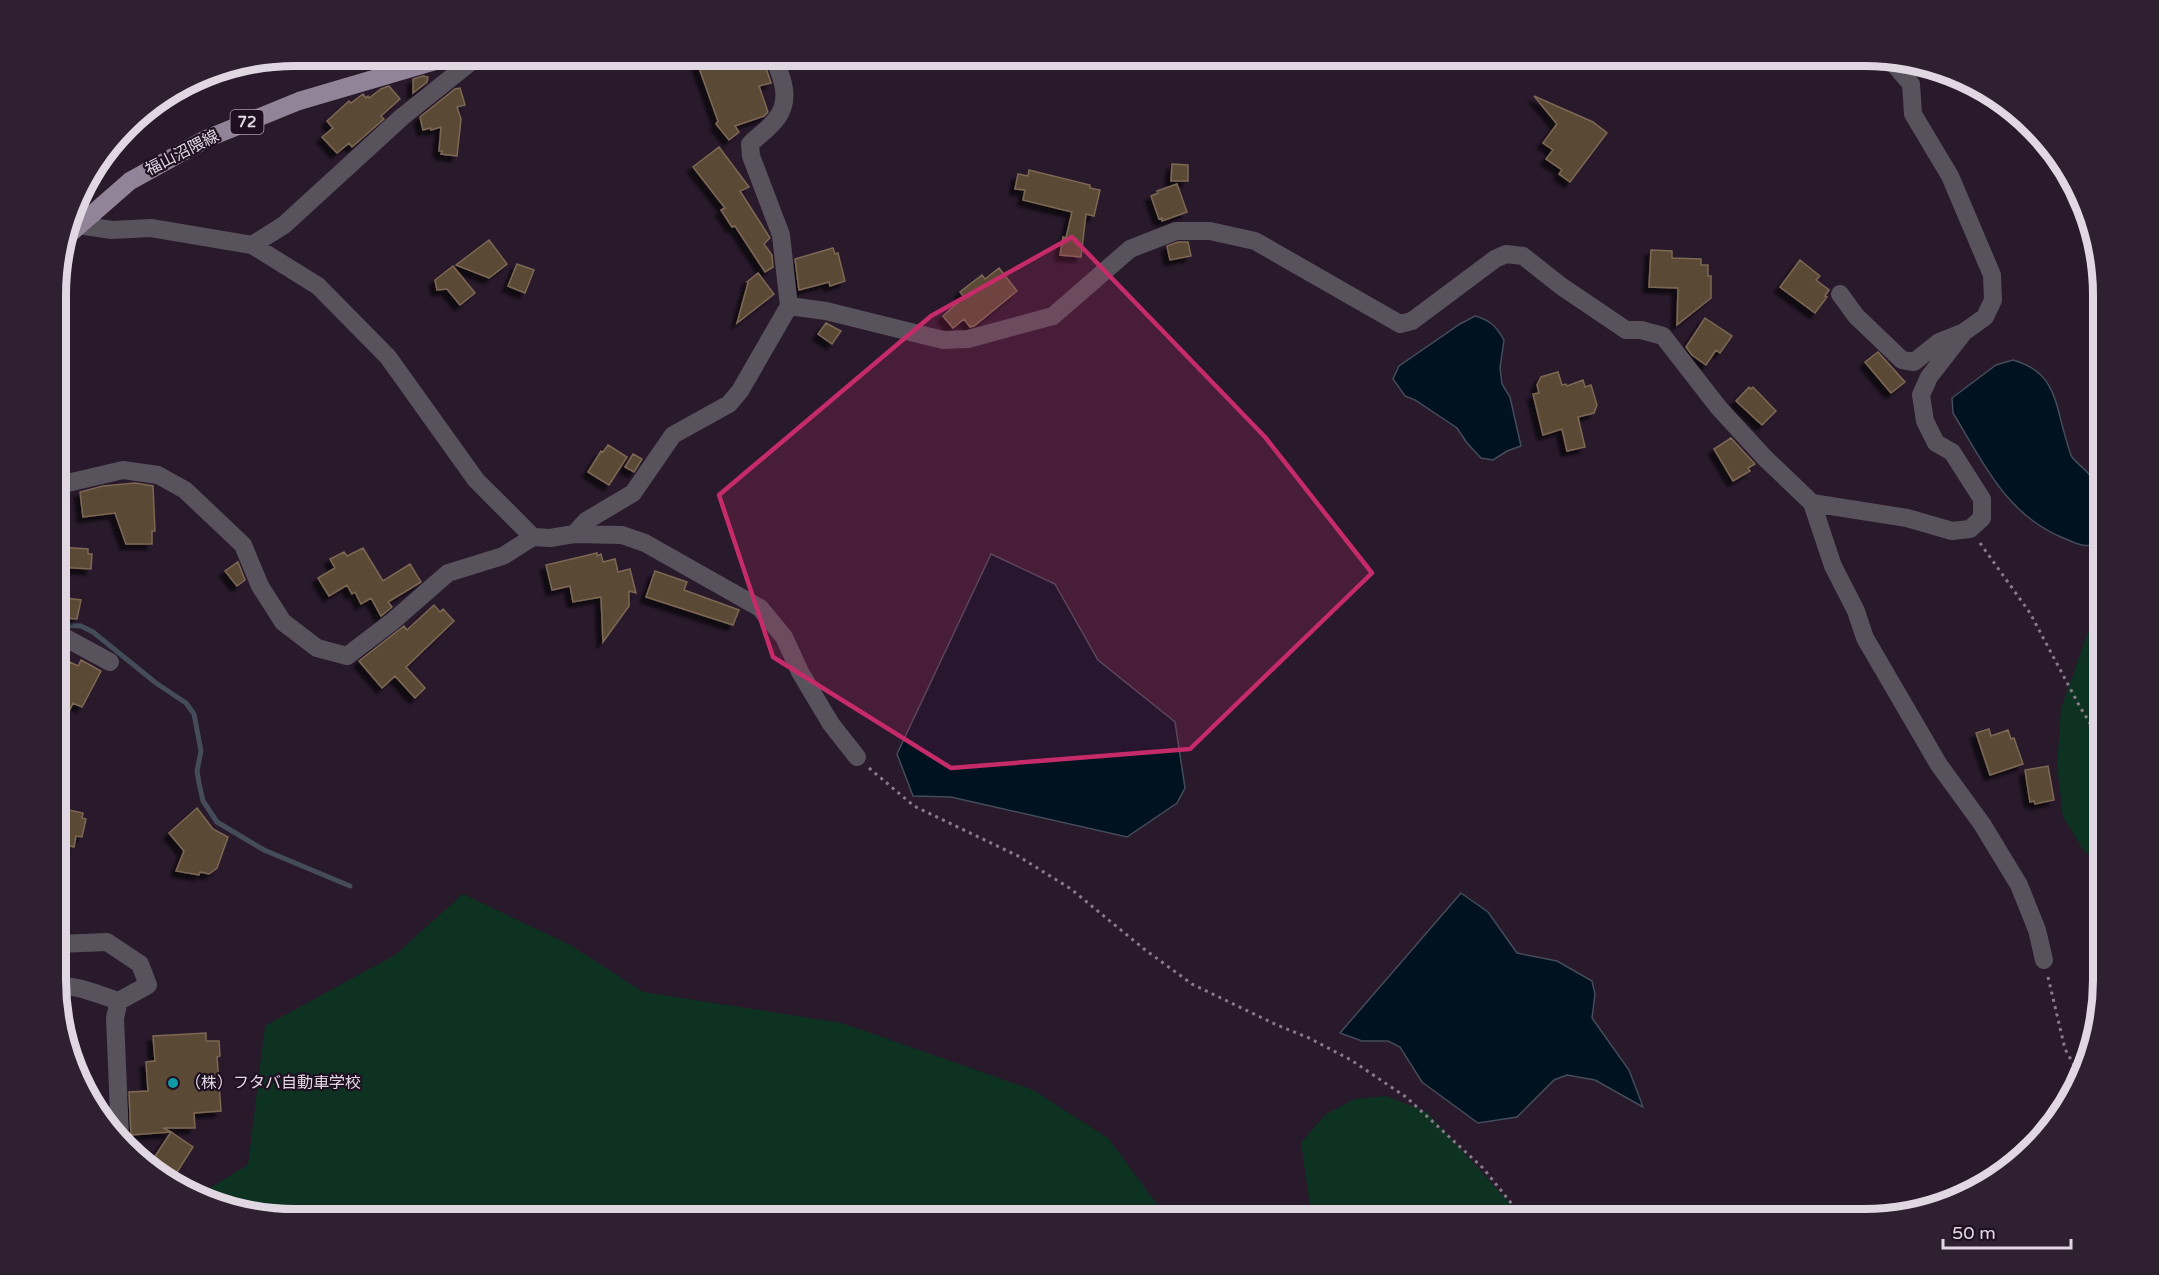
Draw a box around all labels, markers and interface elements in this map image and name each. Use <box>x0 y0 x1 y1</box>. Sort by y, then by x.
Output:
road number: 72 <box>230 110 264 134</box>
street label: 福山沼隈線 <box>142 126 222 180</box>
place label: （株）フタバ自動車学校 <box>185 1073 361 1093</box>
marker: （株）フタバ自動車学校 <box>166 1076 180 1090</box>
scale bar <box>1943 1212 2070 1250</box>
text: 50 m <box>1952 1222 1996 1244</box>

